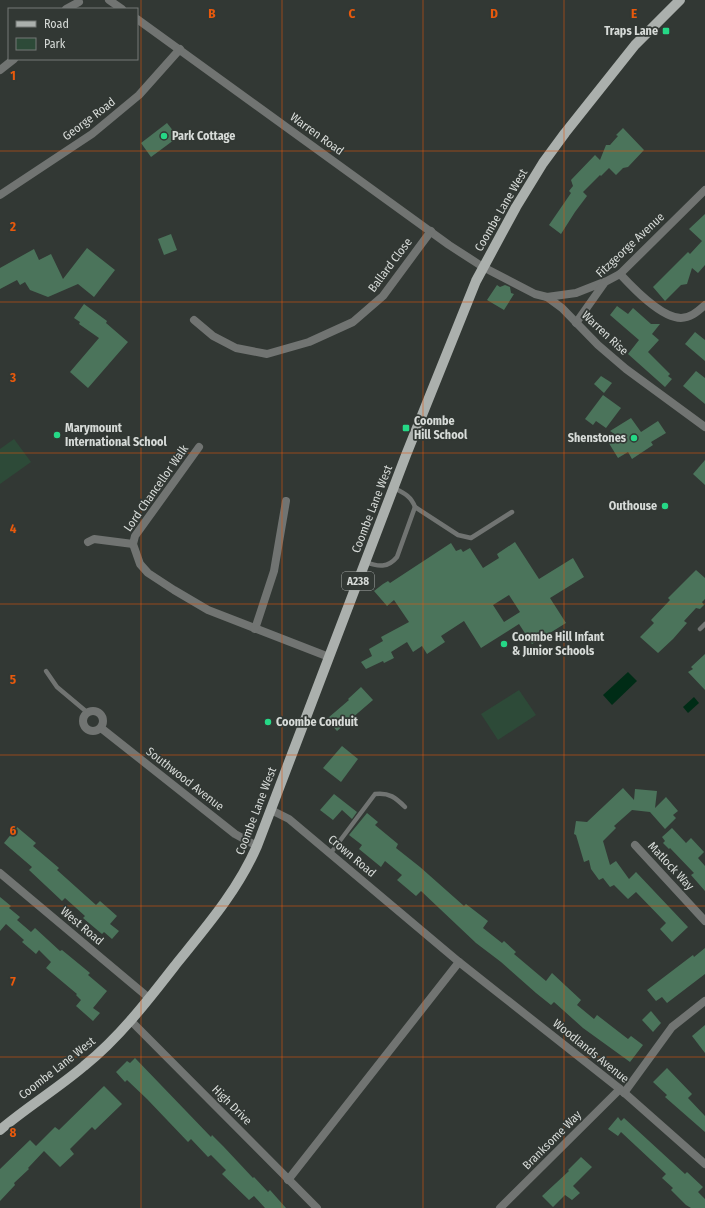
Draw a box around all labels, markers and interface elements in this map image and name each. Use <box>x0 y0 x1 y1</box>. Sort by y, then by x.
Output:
text: B <box>208 6 216 21</box>
text: C <box>349 6 356 21</box>
text: D <box>490 6 498 21</box>
text: E <box>631 6 637 21</box>
legend <box>8 8 138 60</box>
text: Road <box>44 17 69 31</box>
place label: Traps Lane <box>604 24 658 38</box>
marker: Traps Lane <box>661 26 671 36</box>
text: Park <box>44 37 66 51</box>
text: 1 <box>10 68 16 83</box>
street label: George Road <box>60 95 118 143</box>
street label: Warren Road <box>288 110 346 158</box>
place label: Park Cottage <box>172 129 235 143</box>
marker: Park Cottage <box>159 131 169 141</box>
street label: Coombe Lane West <box>472 166 530 254</box>
street label: Fitzgeorge Avenue <box>593 210 667 280</box>
text: 2 <box>9 219 16 234</box>
street label: Ballard Close <box>365 235 415 295</box>
street label: Warren Rise <box>579 308 631 358</box>
text: 3 <box>9 370 16 385</box>
place label: Coombe Hill School <box>414 414 468 442</box>
place label: Marymount International School <box>65 421 167 449</box>
marker: Coombe Hill School <box>401 423 411 433</box>
marker: Marymount International School <box>52 430 62 440</box>
place label: Shenstones <box>568 431 627 445</box>
marker: Shenstones <box>629 433 639 443</box>
street label: Lord Chancellor Walk <box>121 442 191 534</box>
street label: Coombe Lane West <box>349 463 395 555</box>
place label: Outhouse <box>609 499 657 513</box>
marker: Outhouse <box>660 501 670 511</box>
text: 4 <box>10 521 17 536</box>
road number: A238 <box>342 572 374 590</box>
place label: Coombe Hill Infant & Junior Schools <box>512 630 605 658</box>
marker: Coombe Hill Infant & Junior Schools <box>499 639 509 649</box>
text: 5 <box>10 672 16 687</box>
place label: Coombe Conduit <box>276 715 359 729</box>
marker: Coombe Conduit <box>263 717 273 727</box>
street label: Southwood Avenue <box>143 744 227 814</box>
street label: Coombe Lane West <box>233 765 279 857</box>
text: 6 <box>10 823 17 838</box>
street label: Crown Road <box>325 832 379 880</box>
street label: Matlock Way <box>645 839 697 894</box>
street label: West Road <box>58 904 106 948</box>
text: 7 <box>10 974 16 989</box>
street label: Woodlands Avenue <box>550 1016 632 1086</box>
street label: Coombe Lane West <box>16 1034 98 1102</box>
street label: High Drive <box>209 1082 255 1128</box>
street label: Branksome Way <box>520 1107 585 1172</box>
text: 8 <box>10 1125 17 1140</box>

